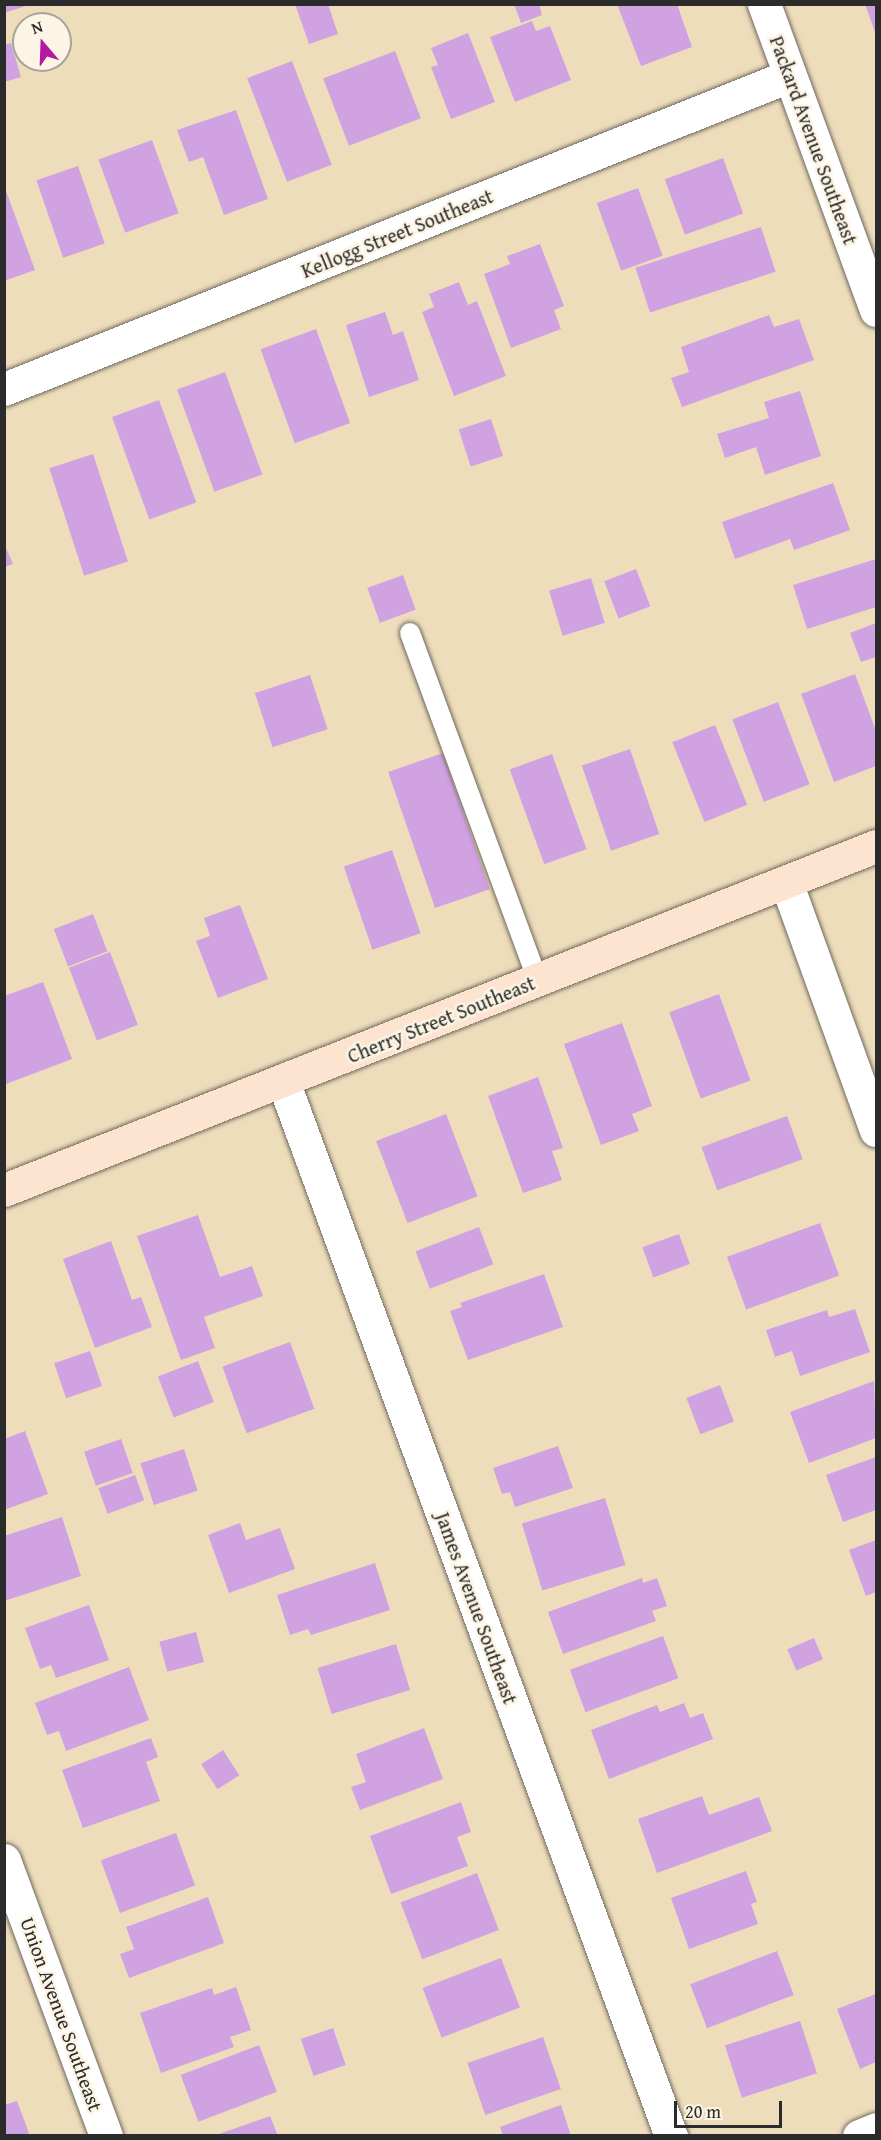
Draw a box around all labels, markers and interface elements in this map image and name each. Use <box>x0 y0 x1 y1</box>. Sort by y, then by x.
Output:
north arrow <box>12 12 72 72</box>
text: N <box>28 14 46 40</box>
street label: Packard Avenue Southeast <box>765 32 863 248</box>
street label: Kellogg Street Southeast <box>298 183 496 283</box>
street label: Cherry Street Southeast <box>344 970 538 1068</box>
street label: James Avenue Southeast <box>431 1509 523 1707</box>
street label: Union Avenue Southeast <box>16 1914 108 2114</box>
scale bar <box>677 2089 785 2127</box>
text: 20 m <box>685 2098 721 2125</box>

